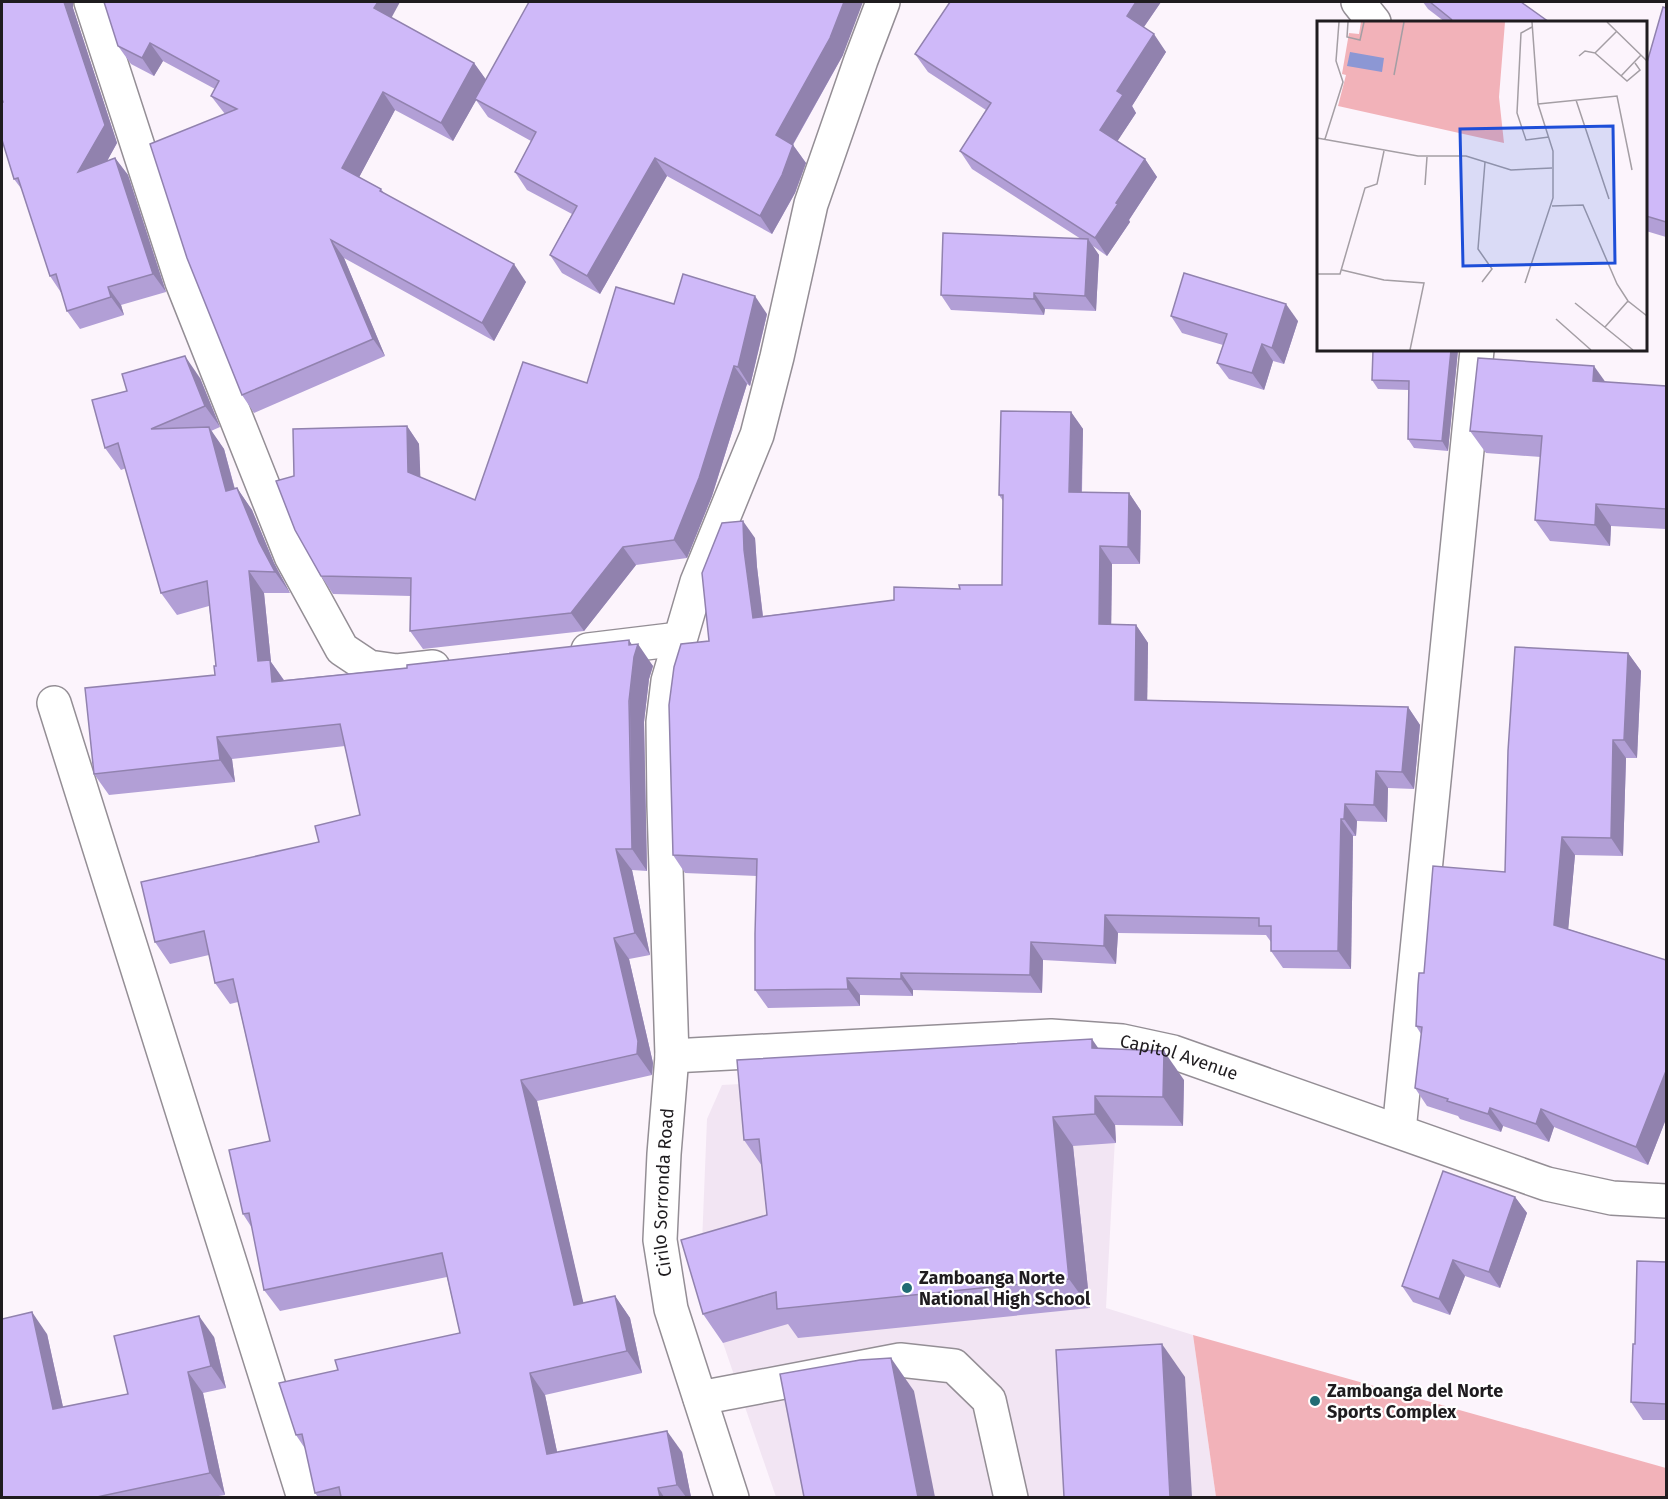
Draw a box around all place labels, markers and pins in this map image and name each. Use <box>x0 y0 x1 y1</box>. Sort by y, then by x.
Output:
place label: Zamboanga Norte National High School <box>919 1267 1091 1310</box>
marker: Zamboanga Norte National High School <box>900 1281 914 1295</box>
place label: Zamboanga del Norte Sports Complex <box>1327 1380 1503 1423</box>
marker: Zamboanga del Norte Sports Complex <box>1308 1394 1322 1408</box>

